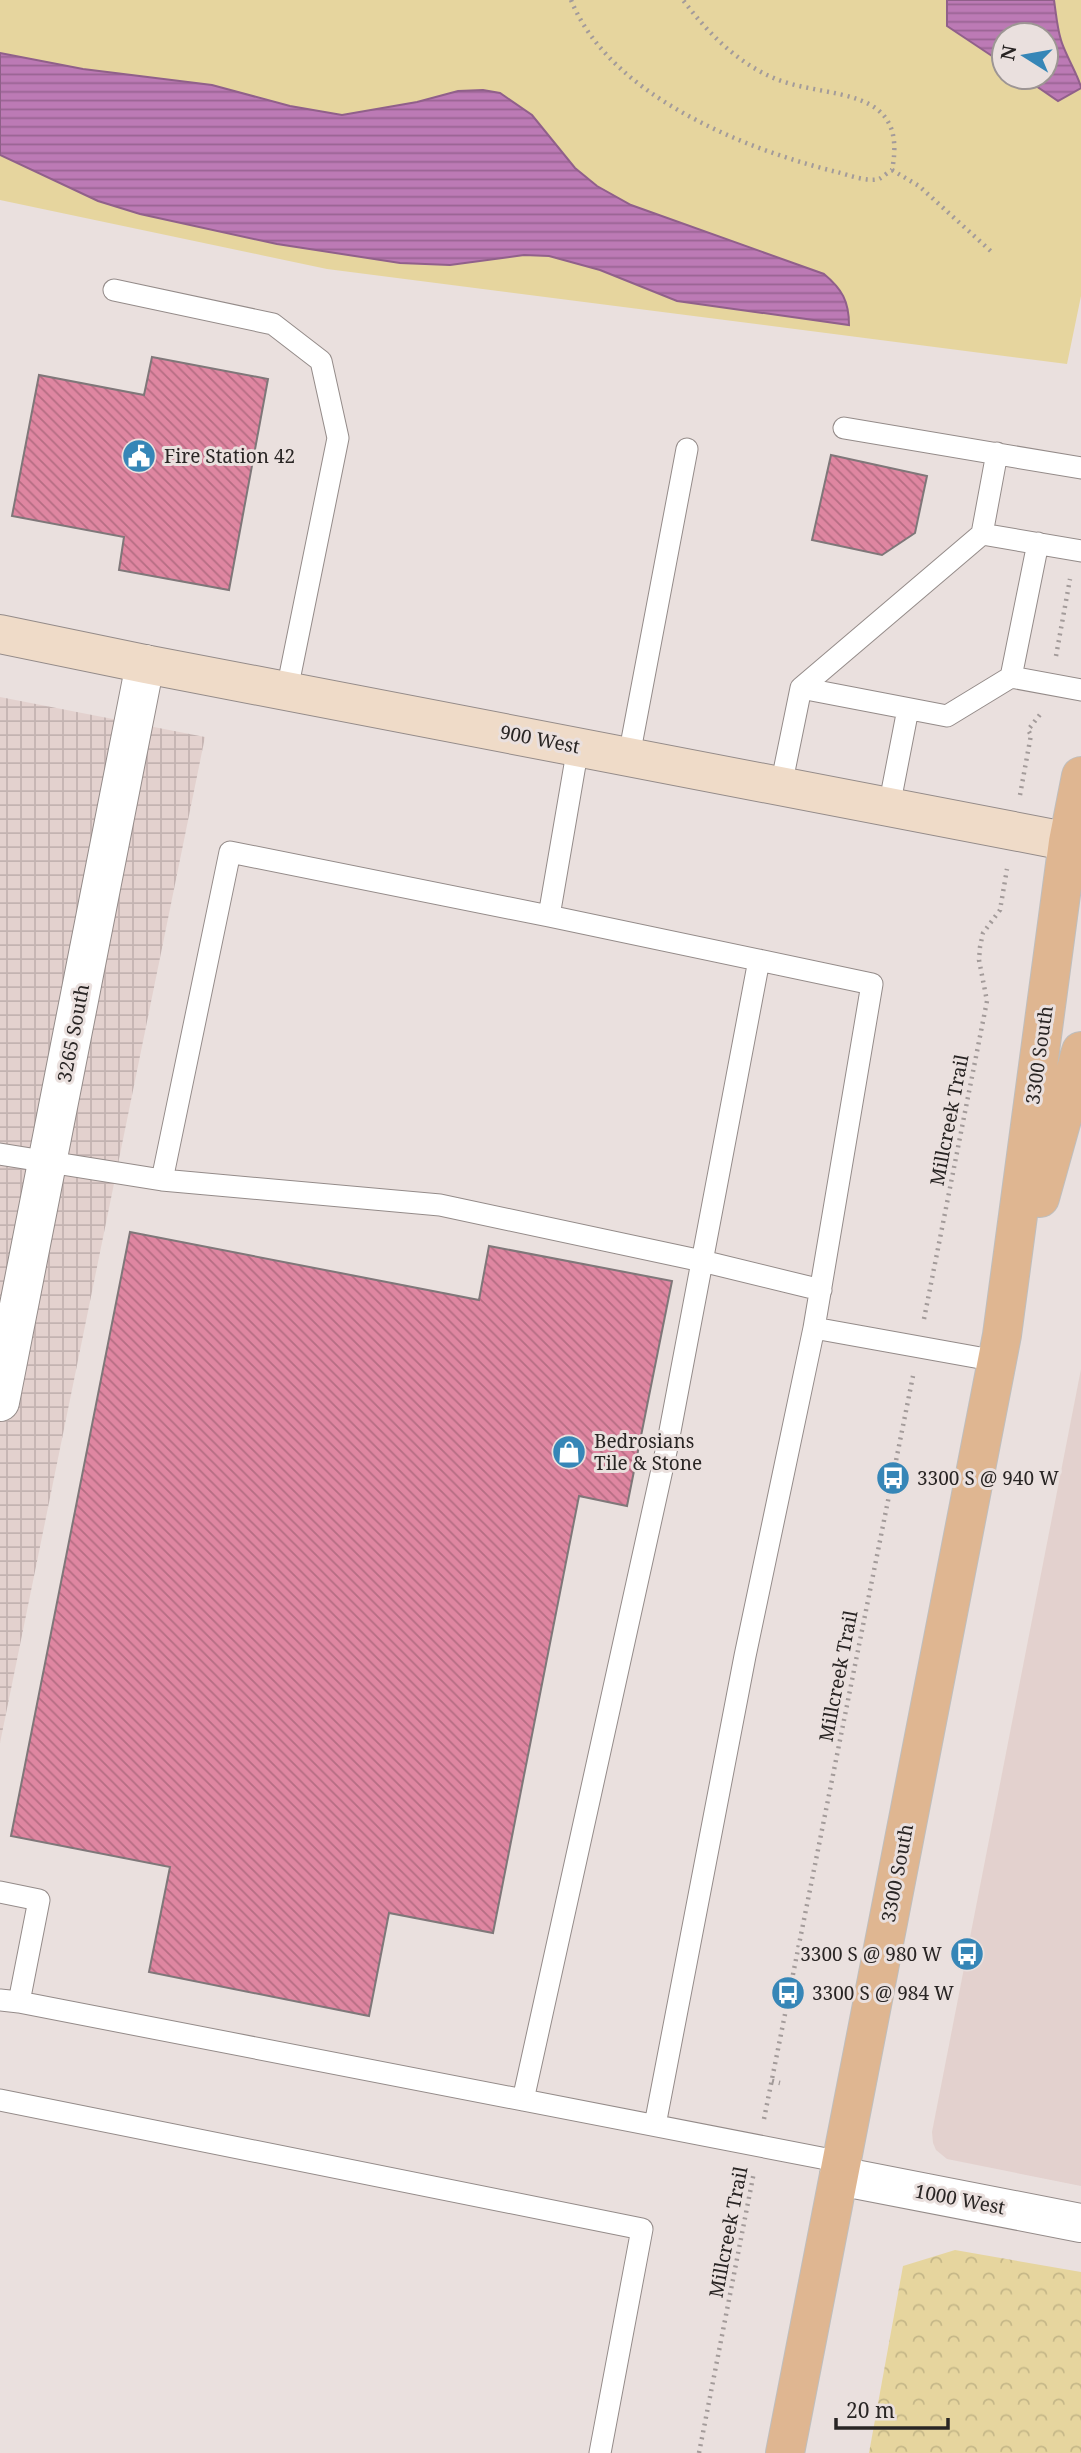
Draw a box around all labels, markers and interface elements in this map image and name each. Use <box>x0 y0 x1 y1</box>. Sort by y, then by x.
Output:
north arrow <box>990 21 1060 91</box>
text: N <box>994 43 1023 63</box>
public building icon: Fire Station 42 <box>120 437 158 475</box>
place label: Fire Station 42 <box>164 443 295 469</box>
street label: 900 West <box>498 719 583 760</box>
street label: 3265 South <box>51 982 95 1084</box>
street label: 3300 South <box>1019 1004 1059 1106</box>
street label: Millcreek Trail <box>924 1052 974 1188</box>
place label: Bedrosians Tile & Stone <box>594 1428 702 1476</box>
shop icon: Bedrosians Tile & Stone <box>550 1433 588 1471</box>
bus stop icon: 3300 S @ 940 W <box>874 1459 912 1497</box>
place label: 3300 S @ 940 W <box>917 1465 1059 1491</box>
street label: Millcreek Trail <box>813 1608 863 1744</box>
street label: 3300 South <box>875 1822 919 1924</box>
bus stop icon: 3300 S @ 980 W <box>948 1935 986 1973</box>
place label: 3300 S @ 980 W <box>800 1941 942 1967</box>
bus stop icon: 3300 S @ 984 W <box>769 1974 807 2012</box>
place label: 3300 S @ 984 W <box>812 1980 954 2006</box>
street label: Millcreek Trail <box>703 2164 753 2300</box>
street label: 1000 West <box>913 2177 1008 2221</box>
scale bar <box>836 2386 948 2430</box>
text: 20 m <box>846 2396 895 2424</box>

